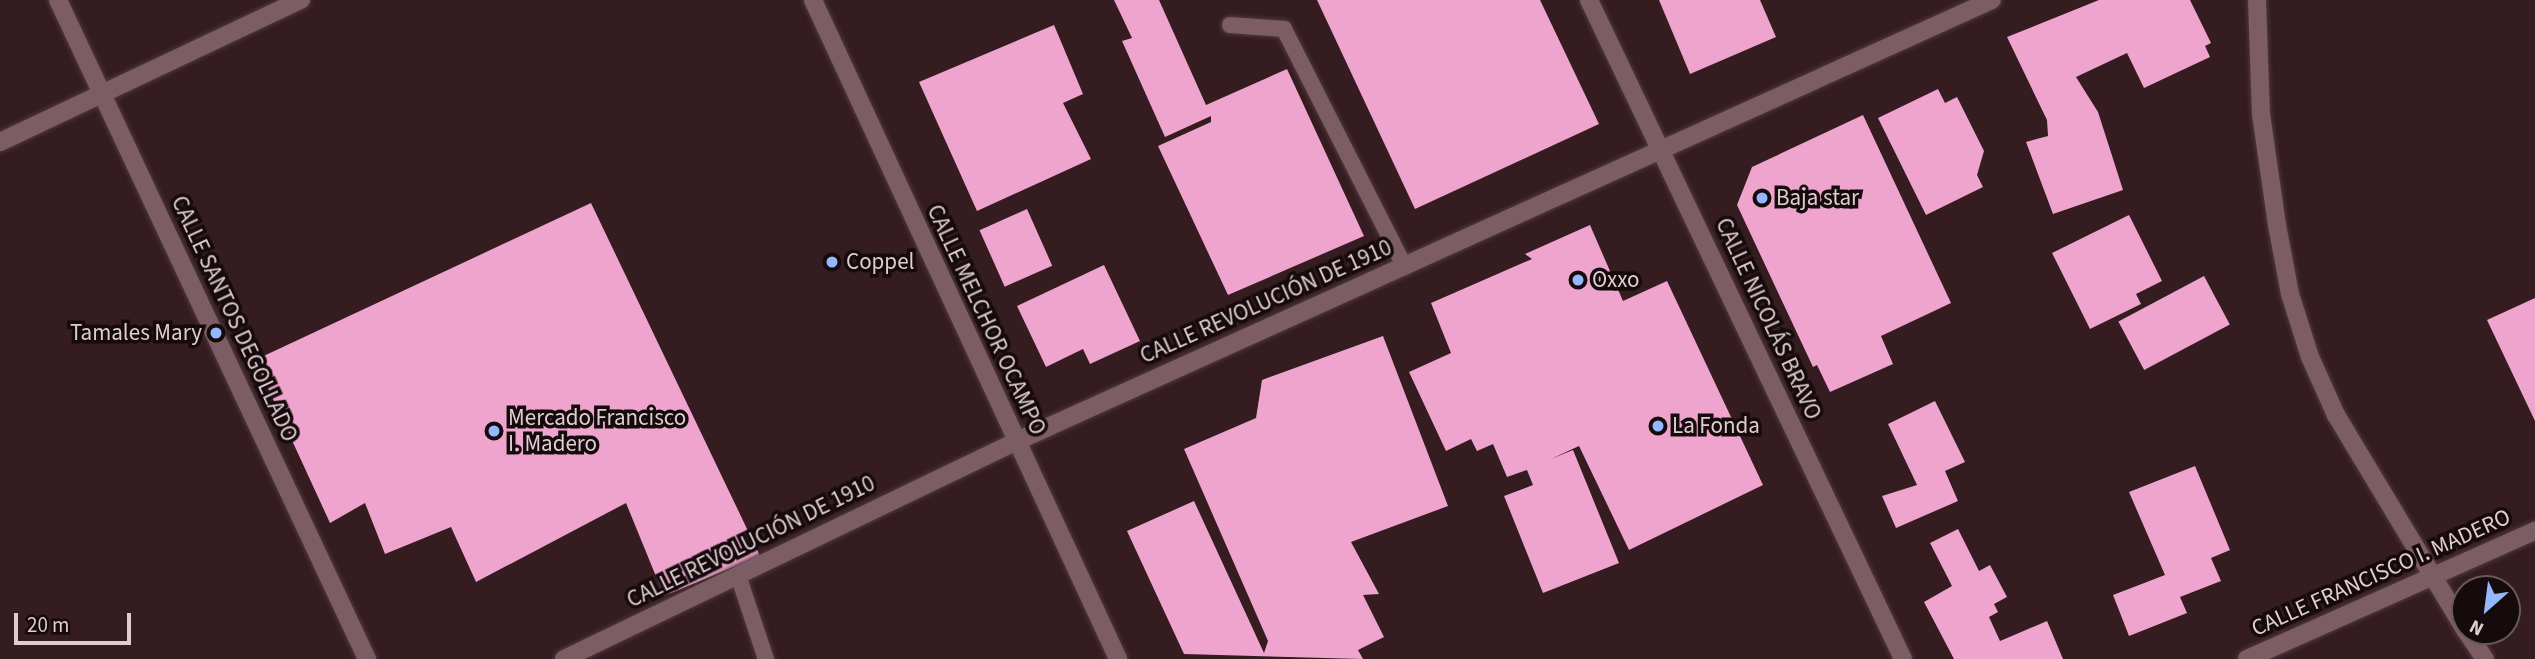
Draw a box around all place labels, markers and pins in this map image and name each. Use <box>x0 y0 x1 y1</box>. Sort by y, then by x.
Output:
place label: Baja star <box>1776 184 1859 212</box>
marker: Baja star <box>1754 190 1770 206</box>
place label: Coppel <box>846 248 914 276</box>
marker: Coppel <box>824 254 840 270</box>
place label: Oxxo <box>1592 266 1640 294</box>
marker: Oxxo <box>1570 272 1586 288</box>
place label: Tamales Mary <box>70 319 202 347</box>
marker: Tamales Mary <box>208 325 224 341</box>
place label: Mercado Francisco I. Madero <box>508 404 686 458</box>
place label: La Fonda <box>1672 412 1760 440</box>
marker: La Fonda <box>1650 418 1666 434</box>
marker: Mercado Francisco I. Madero <box>486 423 502 439</box>

